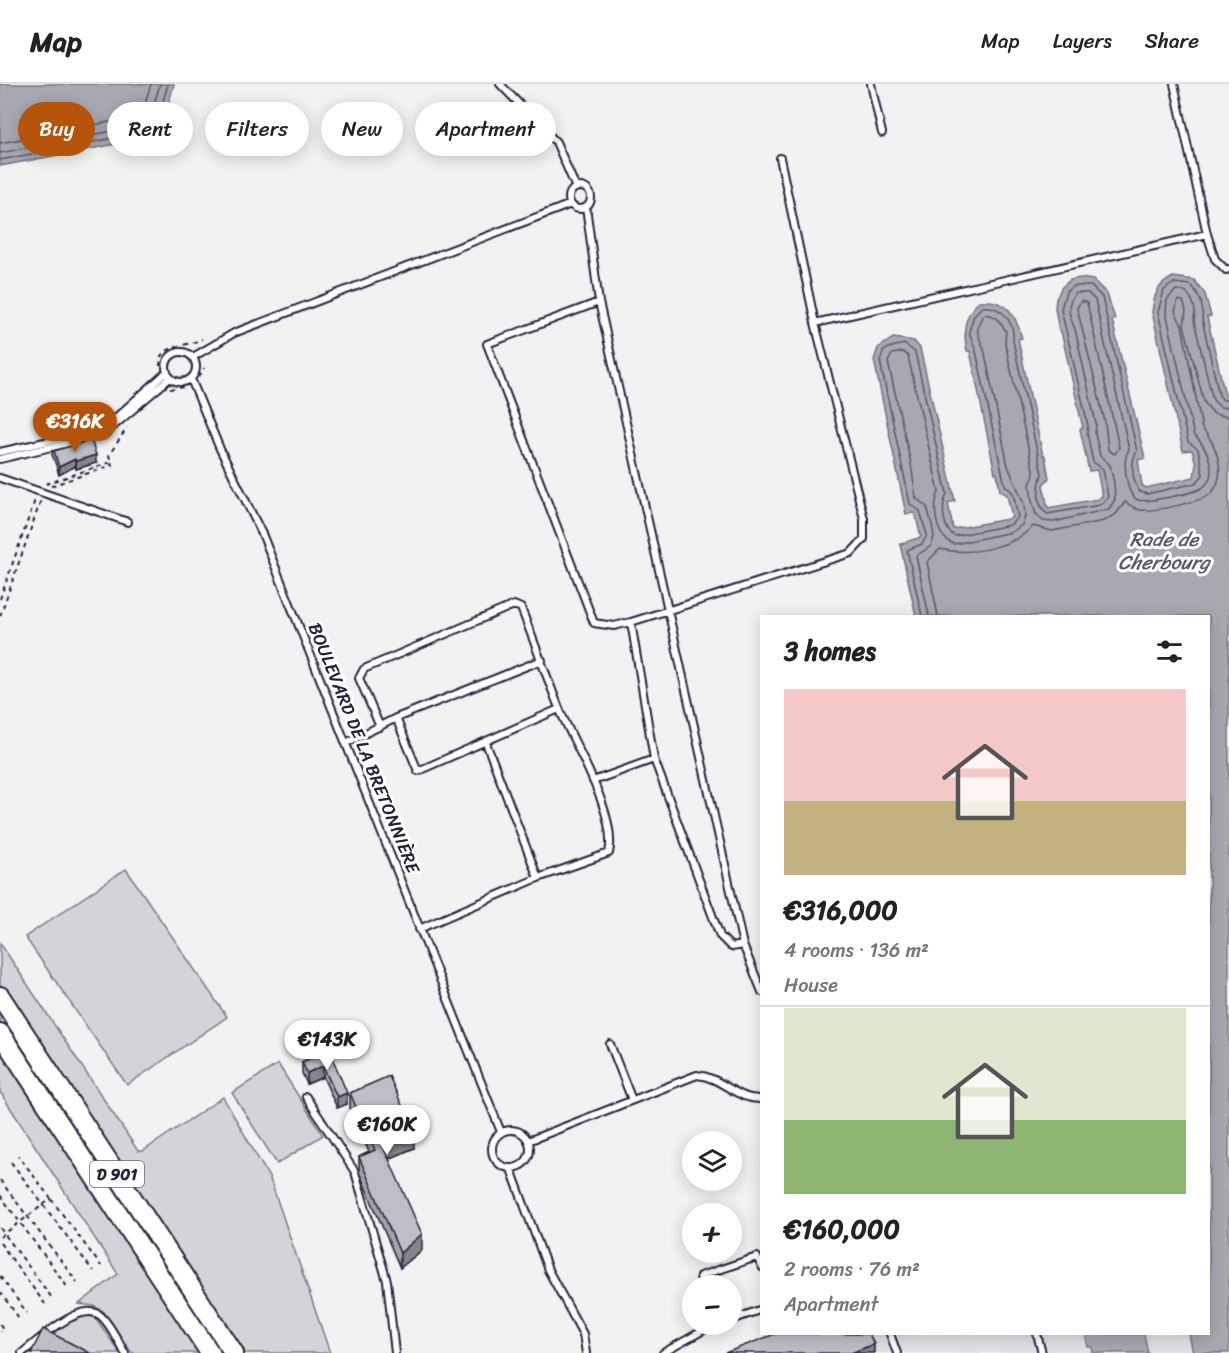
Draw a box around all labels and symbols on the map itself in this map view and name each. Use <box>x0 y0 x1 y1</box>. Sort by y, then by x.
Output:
pin: €316K <box>33 402 117 453</box>
water label: Rade de Cherbourg <box>1118 522 1212 580</box>
street label: BOULEVARD DE LA BRETONNIÈRE <box>299 618 429 879</box>
pin: €143K <box>285 1020 369 1071</box>
pin: €160K <box>345 1105 429 1156</box>
road number: D 901 <box>90 1161 144 1187</box>

